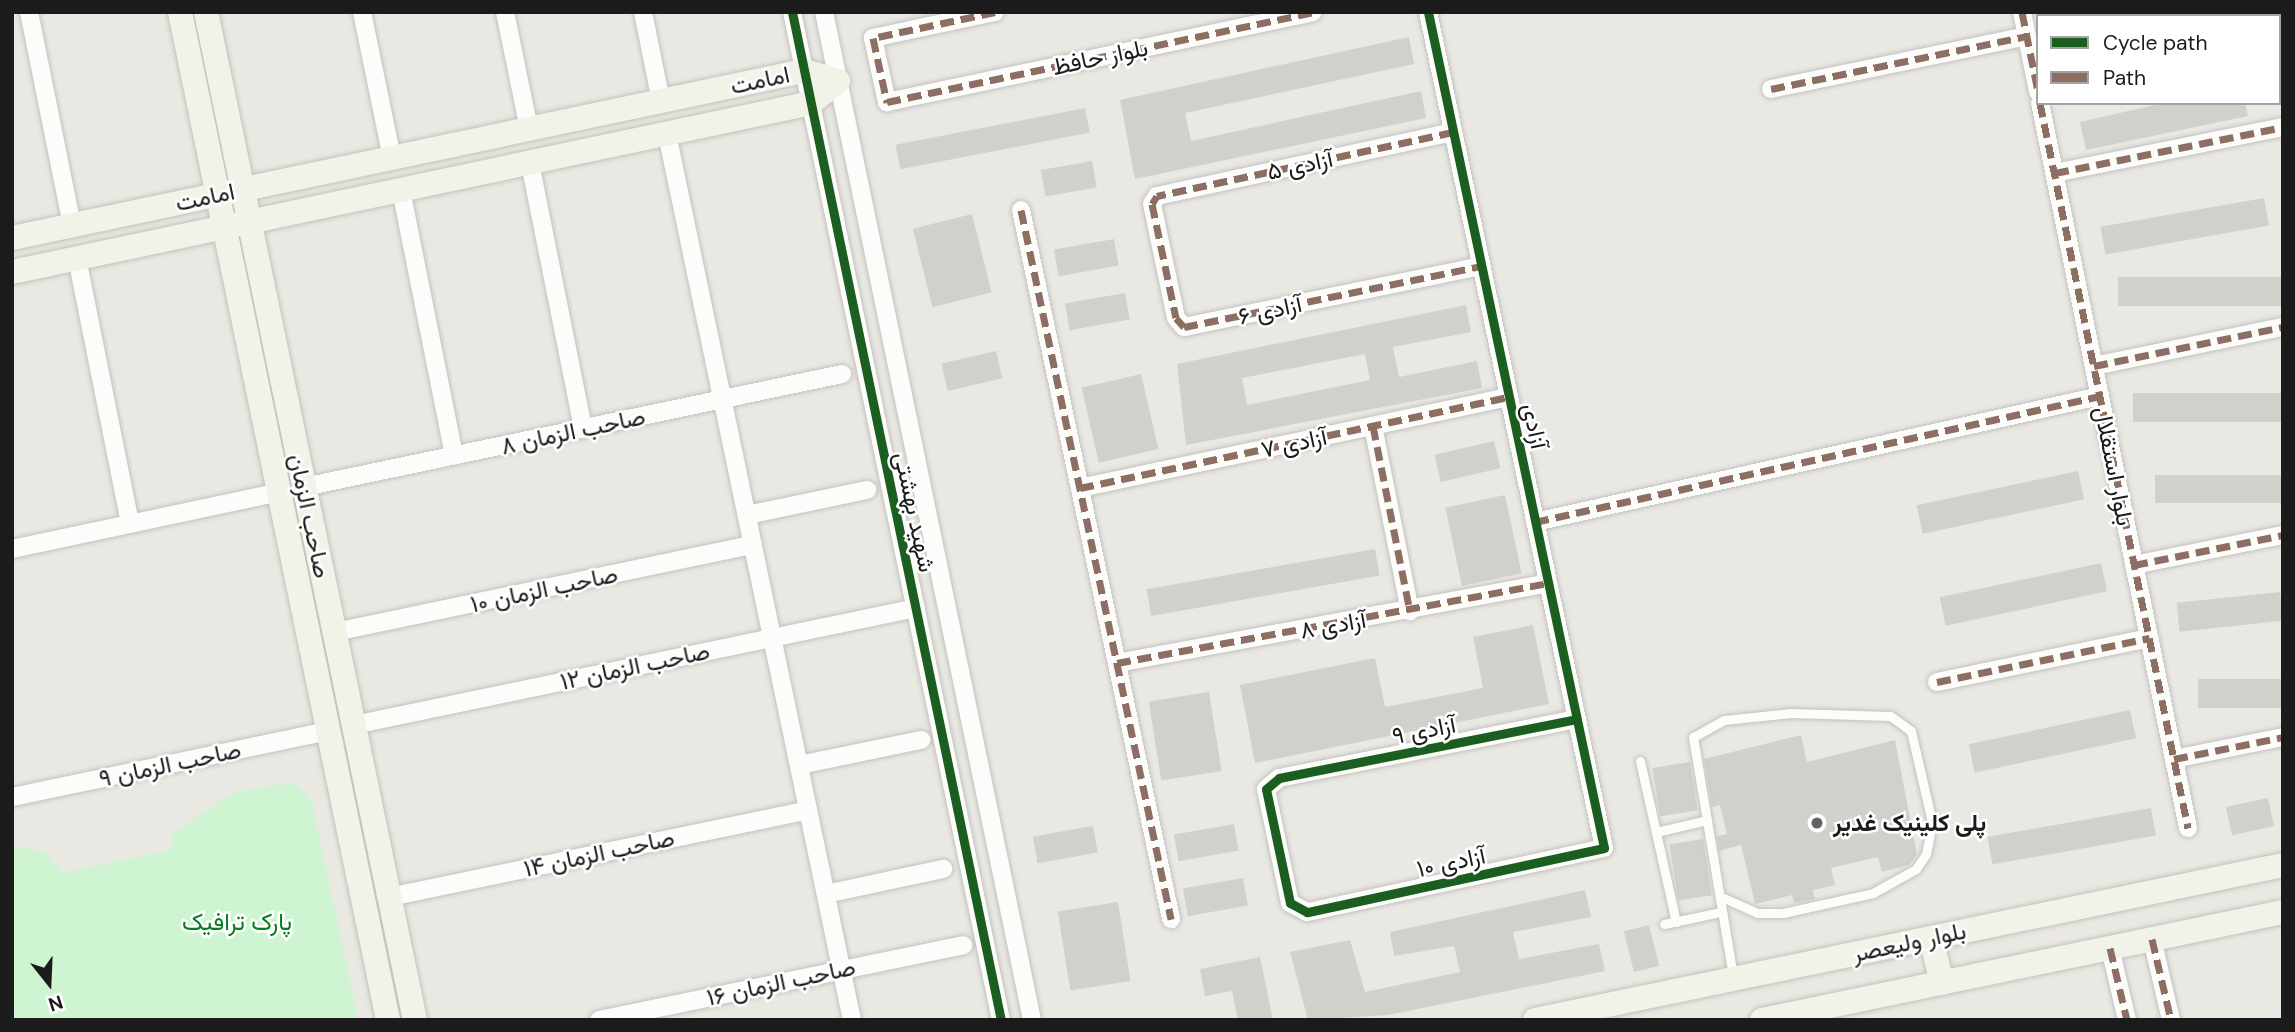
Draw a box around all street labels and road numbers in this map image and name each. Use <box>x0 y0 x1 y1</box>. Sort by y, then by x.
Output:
street label: بلوار حافظ <box>1049 33 1151 81</box>
street label: امامت <box>728 60 792 100</box>
street label: آزادی ۵ <box>1264 144 1336 186</box>
street label: امامت <box>173 177 237 217</box>
street label: آزادی ۶ <box>1236 289 1304 331</box>
street label: آزادی <box>1516 400 1554 452</box>
street label: صاحب الزمان ۸ <box>498 402 648 460</box>
street label: بلوار استقلال <box>2088 404 2140 528</box>
street label: آزادی ۷ <box>1258 422 1330 464</box>
street label: شهید بهشتی <box>888 449 942 575</box>
street label: صاحب الزمان <box>283 451 337 581</box>
street label: صاحب الزمان ۱۰ <box>468 559 620 619</box>
street label: آزادی ۸ <box>1298 605 1368 645</box>
street label: صاحب الزمان ۱۲ <box>558 636 712 696</box>
street label: آزادی ۹ <box>1390 710 1458 750</box>
street label: صاحب الزمان ۹ <box>96 735 244 793</box>
street label: صاحب الزمان ۱۴ <box>521 823 677 883</box>
street label: آزادی ۱۰ <box>1414 841 1488 883</box>
street label: بلوار ولیعصر <box>1850 916 1968 968</box>
street label: صاحب الزمان ۱۶ <box>704 952 858 1012</box>

